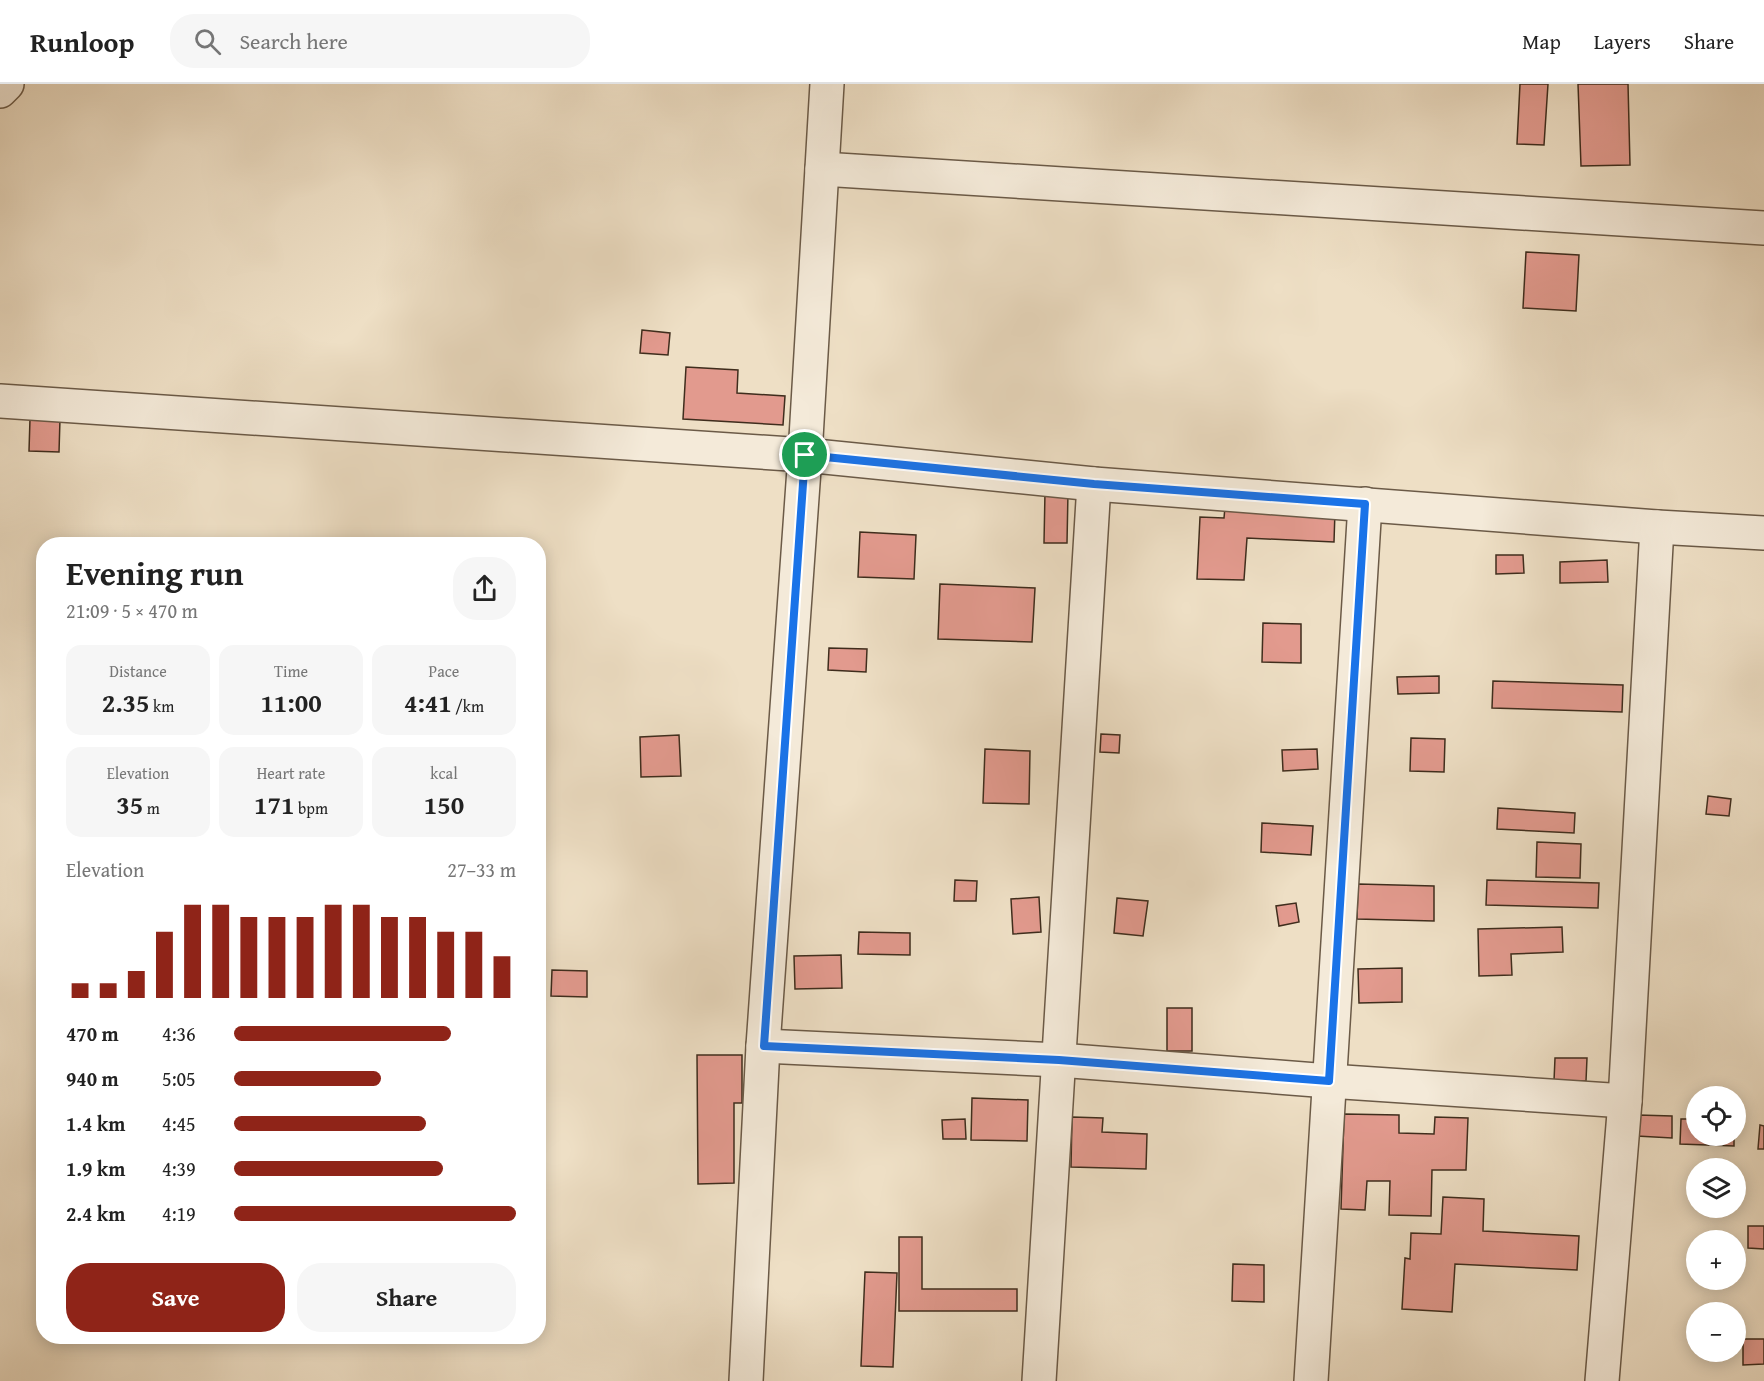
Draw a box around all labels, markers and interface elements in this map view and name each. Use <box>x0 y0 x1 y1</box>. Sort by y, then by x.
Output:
search box <box>170 14 590 68</box>
text: Runloop <box>30 21 134 62</box>
icon: search <box>191 25 224 58</box>
text: Search here <box>239 25 348 57</box>
text: Map <box>1522 26 1561 57</box>
text: Layers <box>1594 26 1651 57</box>
text: Share <box>1684 26 1734 57</box>
pin <box>779 429 830 480</box>
icon: arrive <box>788 438 821 471</box>
text: Evening run <box>66 549 243 597</box>
button: share <box>453 557 516 620</box>
text: 21:09 · 5 × 470 m <box>66 596 198 625</box>
text: Distance <box>109 659 167 683</box>
text: Time <box>274 659 308 683</box>
text: Pace <box>429 659 459 683</box>
text: 2.35 <box>102 683 150 722</box>
text: 11:00 <box>260 683 322 722</box>
text: 4:41 <box>404 683 452 722</box>
text: km <box>150 694 174 718</box>
text: /km <box>452 694 484 718</box>
text: Elevation <box>107 761 169 785</box>
text: Heart rate <box>257 761 325 785</box>
text: kcal <box>430 761 458 785</box>
text: 35 <box>116 785 143 824</box>
text: 171 <box>254 785 294 824</box>
text: 150 <box>424 785 464 824</box>
text: m <box>143 796 160 820</box>
text: bpm <box>294 796 328 820</box>
text: Elevation <box>66 855 144 884</box>
text: 27–33 m <box>447 855 516 884</box>
text: 470 m <box>66 1019 119 1048</box>
text: 4:36 <box>162 1019 196 1048</box>
text: 940 m <box>66 1064 119 1093</box>
text: 5:05 <box>162 1064 196 1093</box>
map controls <box>1686 1086 1746 1362</box>
button: locate <box>1686 1086 1746 1146</box>
text: 1.4 km <box>66 1109 125 1138</box>
text: 4:45 <box>162 1109 196 1138</box>
text: 1.9 km <box>66 1154 125 1183</box>
text: 4:39 <box>162 1154 196 1183</box>
button: layers <box>1686 1158 1746 1218</box>
text: 2.4 km <box>66 1199 125 1228</box>
text: 4:19 <box>162 1199 196 1228</box>
button: + <box>1686 1230 1746 1290</box>
button: Save <box>66 1263 285 1332</box>
button: Share <box>297 1263 516 1332</box>
button: − <box>1686 1302 1746 1362</box>

